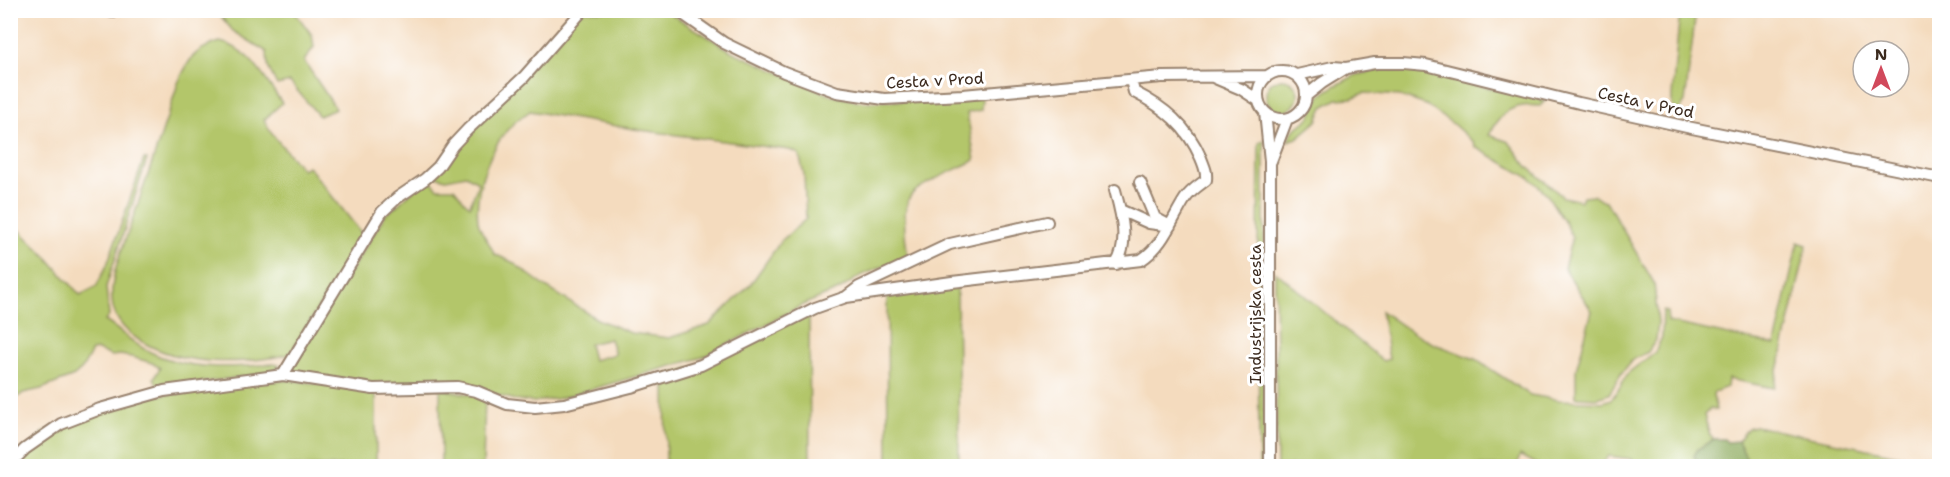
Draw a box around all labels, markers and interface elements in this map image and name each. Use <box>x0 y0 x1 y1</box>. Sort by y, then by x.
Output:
north arrow <box>1851 39 1911 99</box>
text: N <box>1875 44 1887 65</box>
street label: Cesta v Prod <box>886 67 984 94</box>
street label: Cesta v Prod <box>1596 82 1696 123</box>
street label: Industrijska cesta <box>1245 244 1266 384</box>

